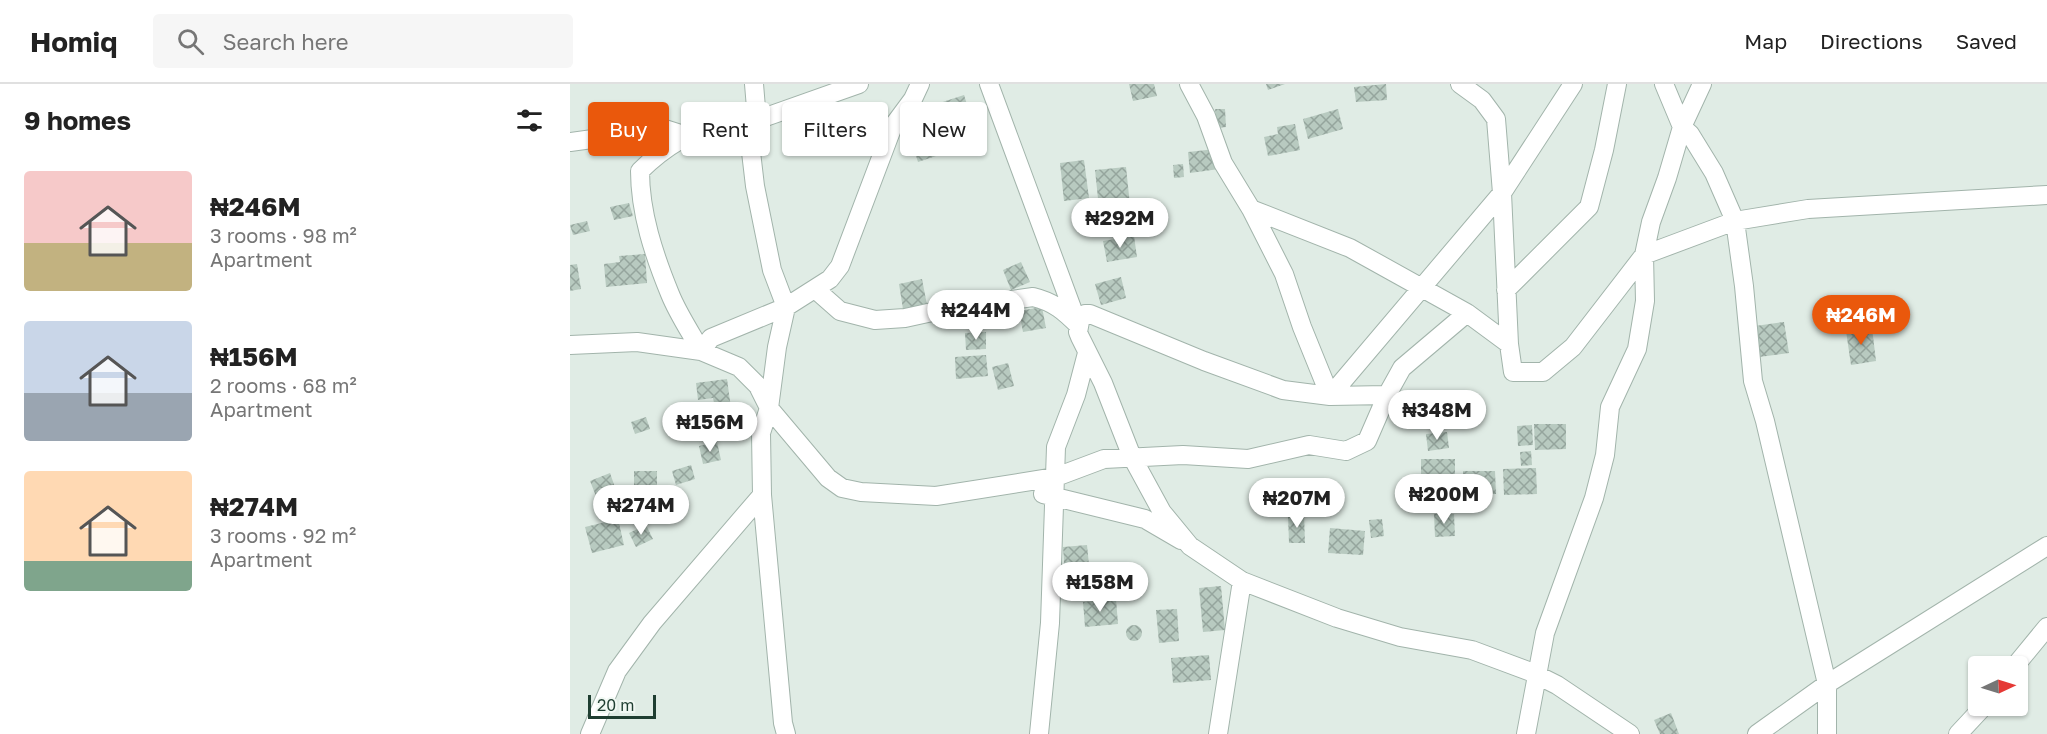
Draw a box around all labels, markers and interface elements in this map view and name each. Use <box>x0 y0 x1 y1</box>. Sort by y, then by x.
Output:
search box <box>153 14 573 68</box>
text: Homiq <box>30 25 117 58</box>
icon: search <box>174 25 207 58</box>
text: Search here <box>222 28 349 55</box>
text: Map <box>1744 28 1787 54</box>
text: Directions <box>1820 28 1923 54</box>
text: Saved <box>1956 28 2017 54</box>
chip: Buy <box>588 102 669 156</box>
chip: Rent <box>681 102 770 156</box>
chip: Filters <box>782 102 888 156</box>
chip: New <box>900 102 987 156</box>
icon: filters <box>513 104 546 137</box>
text: 9 homes <box>24 105 131 136</box>
text: ₦246M <box>210 191 301 222</box>
icon: home <box>72 195 144 267</box>
pin: ₦292M <box>1078 198 1162 249</box>
text: ₦292M <box>1085 205 1155 229</box>
text: 3 rooms · 98 m² <box>210 223 357 247</box>
text: Apartment <box>210 247 313 271</box>
pin: ₦244M <box>934 290 1018 341</box>
pin: ₦246M <box>1819 295 1903 346</box>
text: ₦244M <box>941 297 1011 321</box>
text: ₦246M <box>1826 302 1896 326</box>
text: ₦156M <box>210 341 298 372</box>
icon: home <box>72 345 144 417</box>
text: 2 rooms · 68 m² <box>210 373 357 397</box>
pin: ₦348M <box>1395 390 1479 441</box>
text: Apartment <box>210 397 313 421</box>
text: ₦348M <box>1402 397 1472 421</box>
pin: ₦156M <box>668 402 752 453</box>
text: ₦156M <box>676 409 744 433</box>
pin: ₦200M <box>1402 474 1486 525</box>
pin: ₦207M <box>1255 478 1339 529</box>
text: ₦200M <box>1409 481 1479 505</box>
pin: ₦274M <box>599 485 683 536</box>
text: ₦207M <box>1263 485 1331 509</box>
text: ₦274M <box>210 491 298 522</box>
text: ₦274M <box>607 492 675 516</box>
icon: home <box>72 495 144 567</box>
text: 3 rooms · 92 m² <box>210 523 356 547</box>
text: Apartment <box>210 547 313 571</box>
pin: ₦158M <box>1058 562 1142 613</box>
text: ₦158M <box>1066 569 1134 593</box>
north arrow <box>1968 656 2028 716</box>
map controls <box>1968 656 2028 716</box>
scale bar <box>588 692 656 720</box>
text: 20 m <box>597 695 634 715</box>

